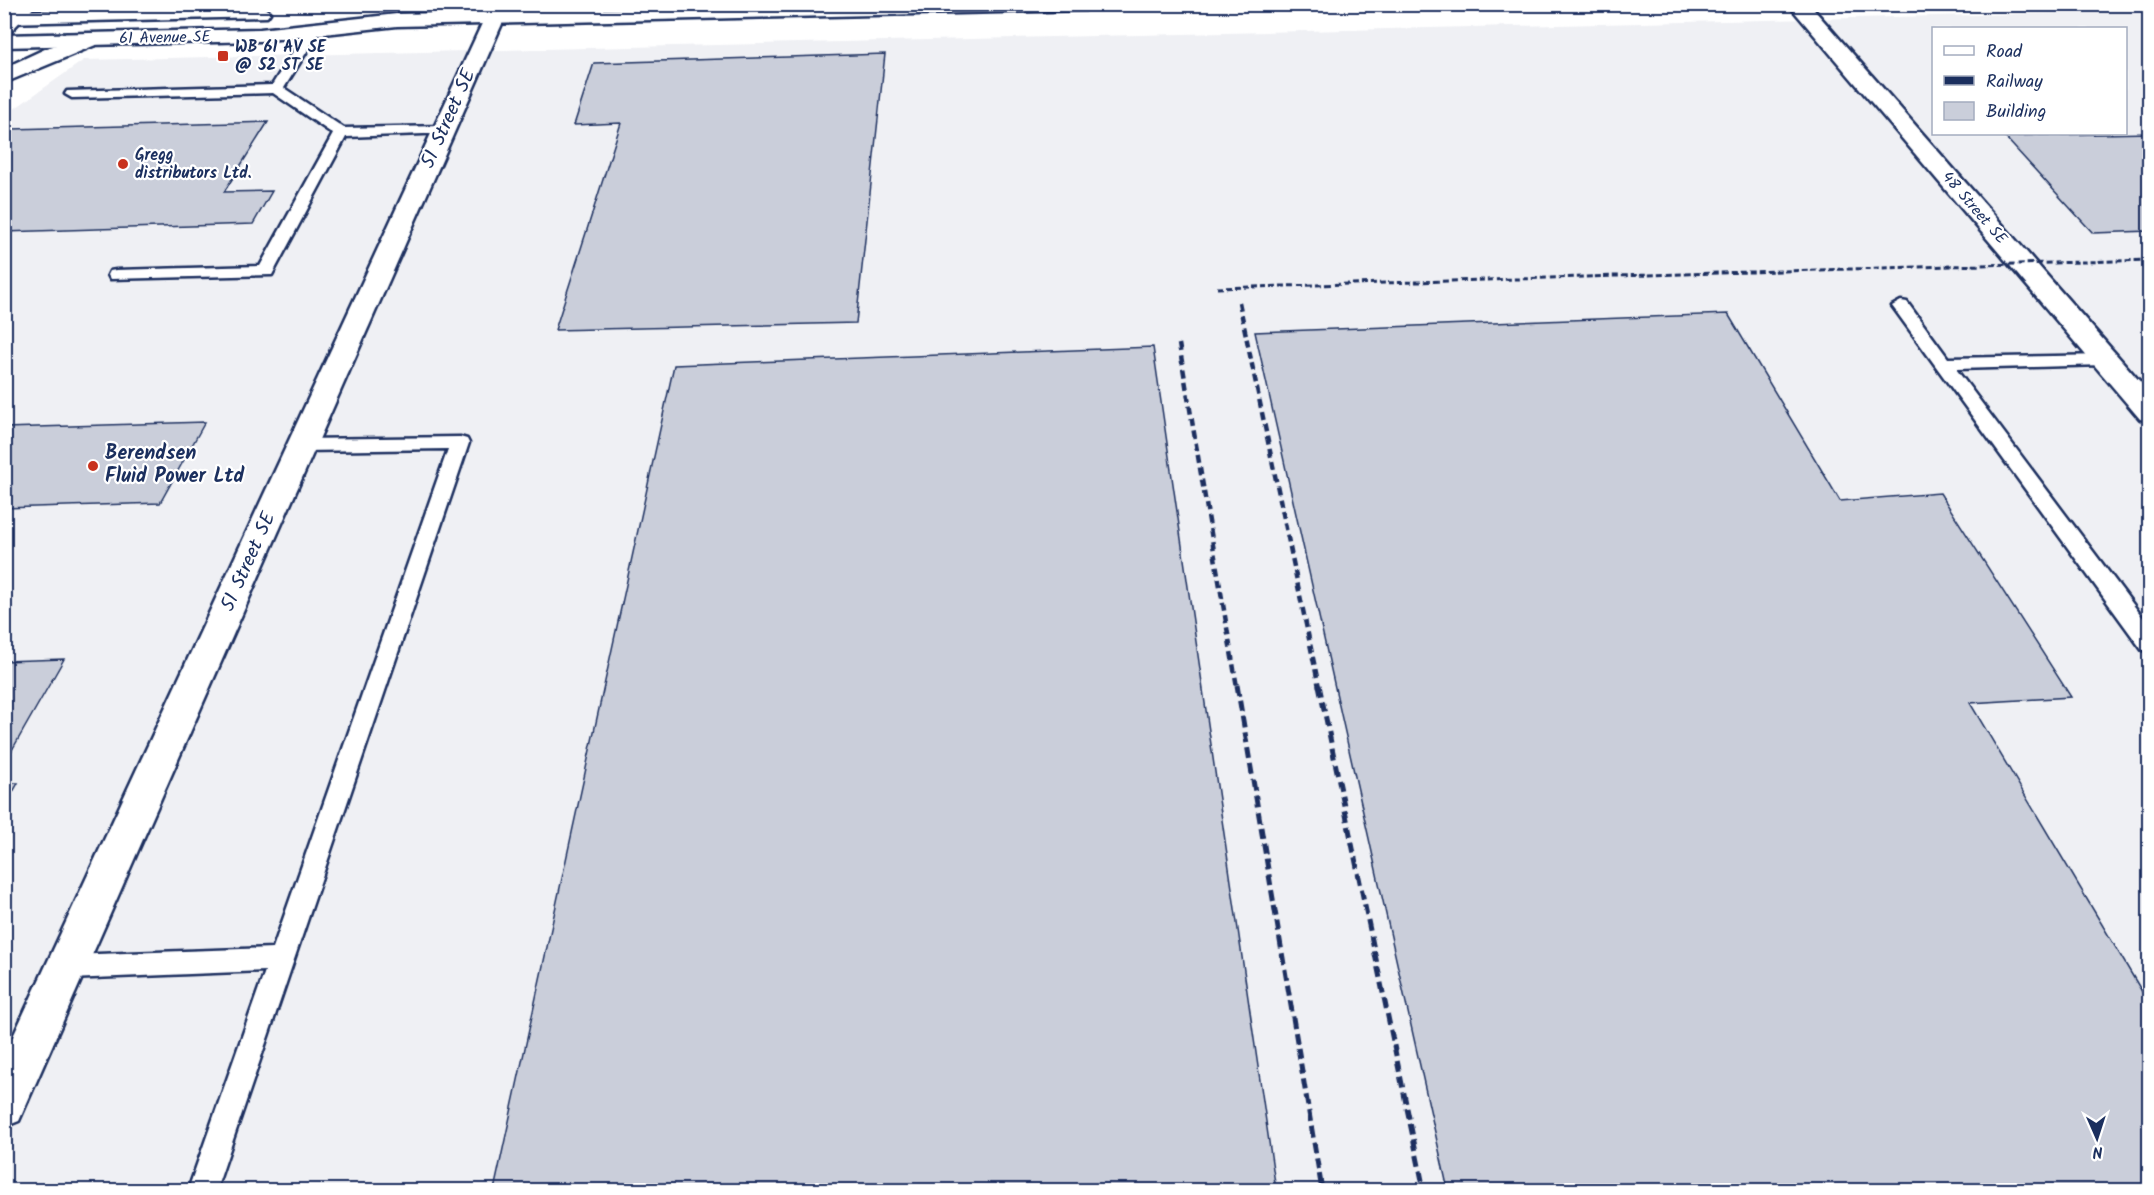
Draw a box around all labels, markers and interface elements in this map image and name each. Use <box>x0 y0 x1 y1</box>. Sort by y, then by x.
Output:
street label: 61 Avenue SE <box>119 25 212 51</box>
legend <box>1932 27 2127 135</box>
place label: WB 61 AV SE @ 52 ST SE <box>235 35 327 78</box>
text: Road <box>1986 38 2023 67</box>
marker: WB 61 AV SE @ 52 ST SE <box>216 49 230 63</box>
street label: 51 Street SE <box>413 63 486 174</box>
text: Railway <box>1986 68 2043 97</box>
text: Building <box>1986 98 2046 127</box>
place label: Gregg distributors Ltd. <box>135 143 252 186</box>
marker: Gregg distributors Ltd. <box>116 157 130 171</box>
street label: 48 Street SE <box>1935 166 2013 251</box>
place label: Berendsen Fluid Power Ltd <box>105 438 245 493</box>
marker: Berendsen Fluid Power Ltd <box>86 459 100 473</box>
street label: 51 Street SE <box>213 506 286 617</box>
north arrow <box>2067 1108 2127 1168</box>
text: N <box>2092 1139 2103 1164</box>

